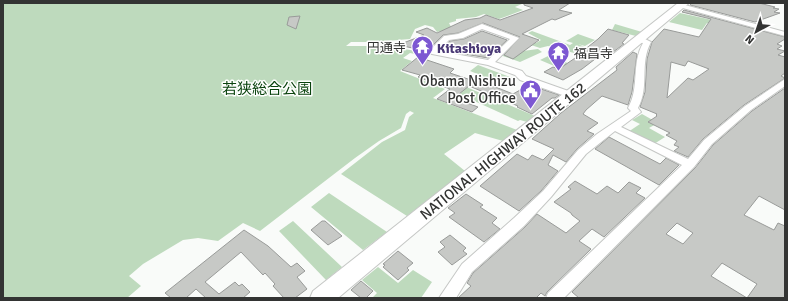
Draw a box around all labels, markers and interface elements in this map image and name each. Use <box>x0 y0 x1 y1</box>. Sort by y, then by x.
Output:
north arrow <box>736 12 776 52</box>
text: N <box>743 32 757 47</box>
temple icon: 円通寺 <box>409 34 435 67</box>
place label: 円通寺 <box>367 40 406 56</box>
district label: Kitashioya <box>437 40 501 57</box>
temple icon: 福昌寺 <box>545 40 571 73</box>
place label: 福昌寺 <box>574 46 613 62</box>
place label: Obama Nishizu Post Office <box>420 72 516 107</box>
public building icon: Obama Nishizu Post Office <box>518 77 544 110</box>
street label: NATIONAL HIGHWAY ROUTE 162 <box>416 78 590 224</box>
park label: 若狭総合公園 <box>222 80 312 98</box>

